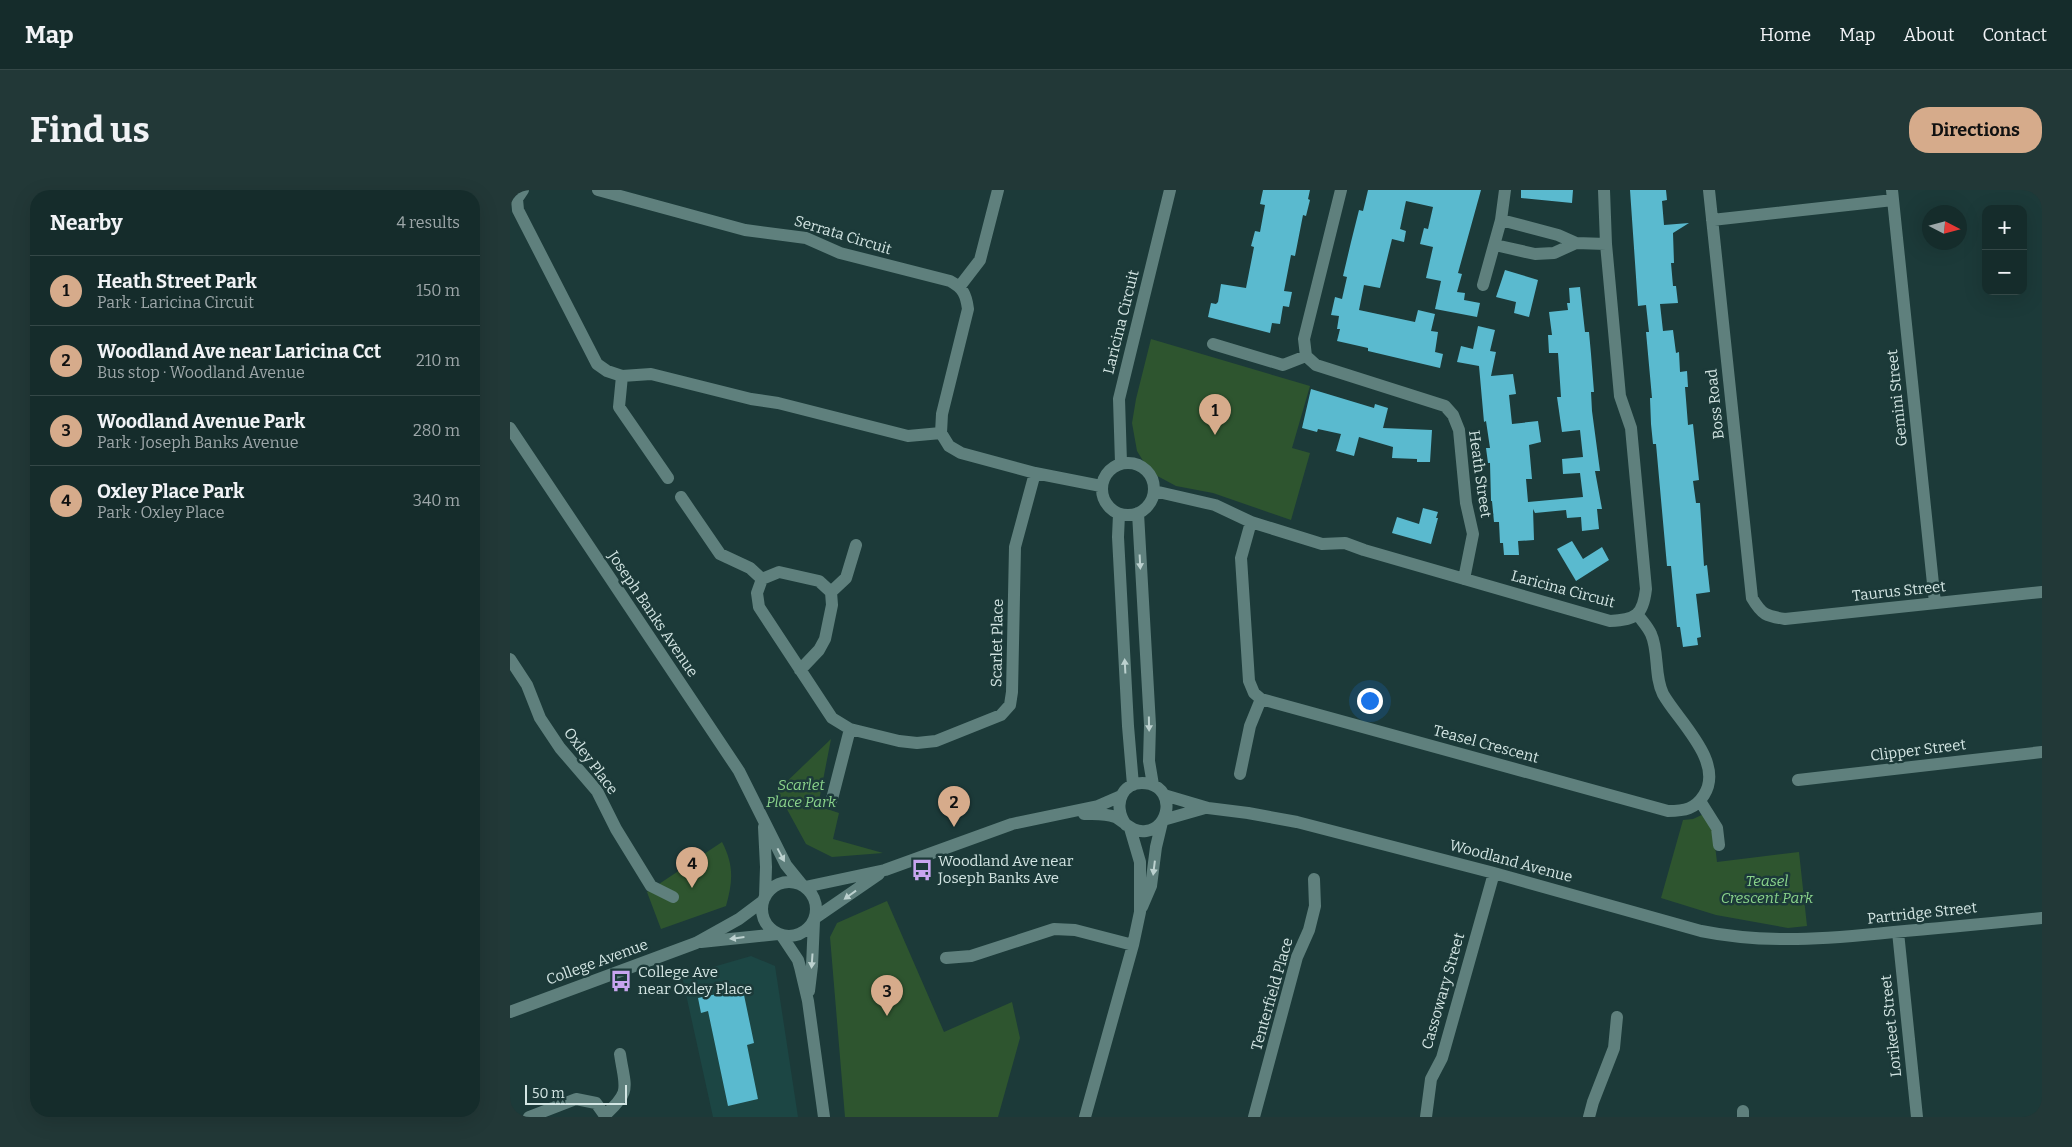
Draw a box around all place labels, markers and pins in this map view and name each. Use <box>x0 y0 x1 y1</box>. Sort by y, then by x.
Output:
pin: 1 <box>1199 394 1231 435</box>
pin: 2 <box>938 786 970 827</box>
pin: 4 <box>676 847 708 888</box>
place label: Woodland Ave near Joseph Banks Ave <box>937 852 1074 887</box>
bus stop icon: Woodland Ave near Joseph Banks Ave <box>909 857 935 883</box>
place label: College Ave near Oxley Place <box>638 963 752 998</box>
bus stop icon: College Ave near Oxley Place <box>608 968 634 994</box>
pin: 3 <box>871 975 903 1016</box>

